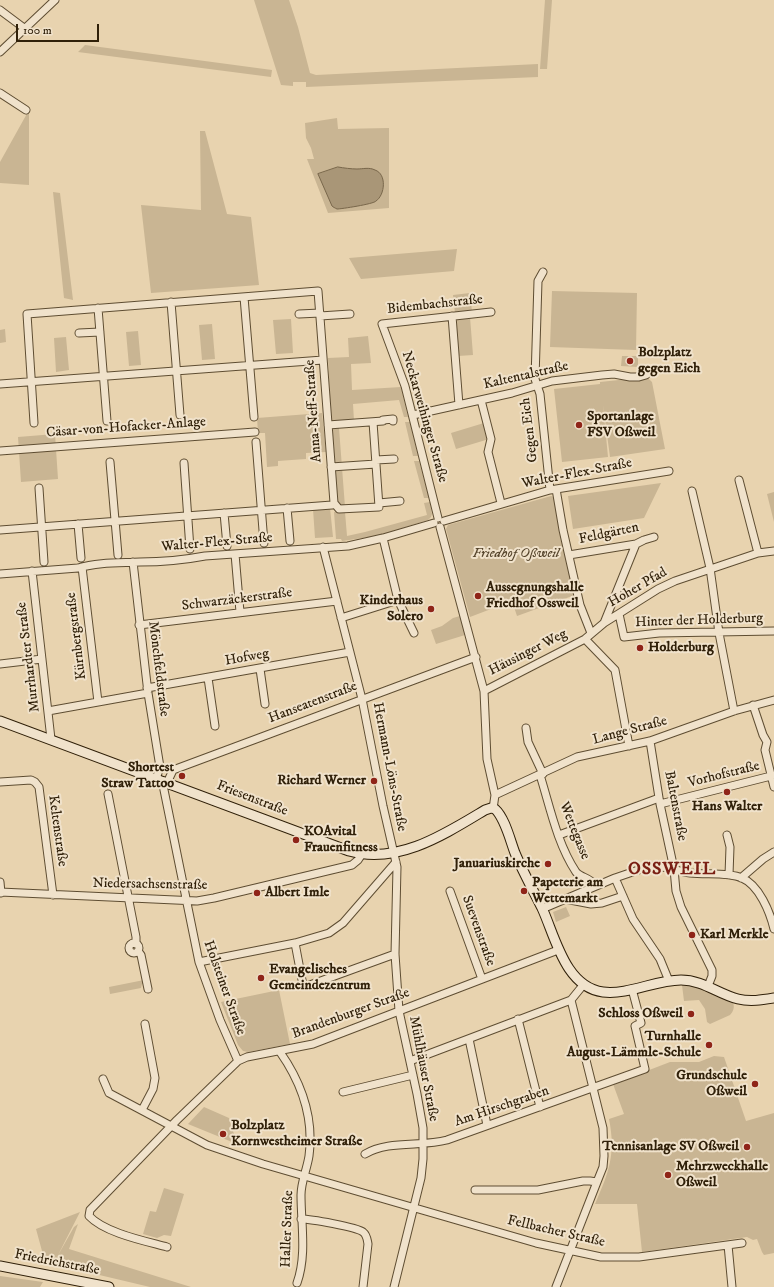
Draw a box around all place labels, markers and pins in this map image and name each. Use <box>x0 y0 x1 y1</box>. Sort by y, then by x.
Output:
place label: Bolzplatz gegen Eich <box>638 345 700 378</box>
marker: Bolzplatz gegen Eich <box>625 356 635 366</box>
place label: Sportanlage FSV Oßweil <box>587 409 655 442</box>
marker: Sportanlage FSV Oßweil <box>574 420 584 430</box>
place label: Aussegnungshalle Friedhof Ossweil <box>486 580 584 612</box>
marker: Aussegnungshalle Friedhof Ossweil <box>473 591 483 601</box>
place label: Kinderhaus Solero <box>360 593 423 626</box>
marker: Kinderhaus Solero <box>426 604 436 614</box>
place label: Holderburg <box>648 640 714 656</box>
marker: Holderburg <box>635 643 645 653</box>
place label: Shortest Straw Tattoo <box>101 760 174 792</box>
marker: Shortest Straw Tattoo <box>177 771 187 781</box>
place label: Richard Werner <box>277 773 366 789</box>
marker: Richard Werner <box>369 776 379 786</box>
marker: Hans Walter <box>722 787 732 797</box>
place label: Hans Walter <box>692 799 762 815</box>
place label: KOAvital Frauenfitness <box>304 824 378 856</box>
marker: KOAvital Frauenfitness <box>291 835 301 845</box>
place label: Januariuskirche <box>454 856 540 872</box>
marker: Januariuskirche <box>543 859 553 869</box>
place label: Papeterie am Wettemarkt <box>532 875 603 908</box>
place label: Albert Imle <box>265 885 329 901</box>
marker: Papeterie am Wettemarkt <box>519 886 529 896</box>
marker: Albert Imle <box>252 888 262 898</box>
place label: Karl Merkle <box>700 927 769 943</box>
marker: Karl Merkle <box>687 930 697 940</box>
place label: Evangelisches Gemeindezentrum <box>269 962 371 994</box>
marker: Evangelisches Gemeindezentrum <box>256 973 266 983</box>
place label: Schloss Oßweil <box>598 1006 683 1022</box>
marker: Schloss Oßweil <box>686 1009 696 1019</box>
place label: Turnhalle August-Lämmle-Schule <box>567 1029 701 1062</box>
marker: Turnhalle August-Lämmle-Schule <box>704 1040 714 1050</box>
place label: Grundschule Oßweil <box>676 1068 747 1100</box>
marker: Grundschule Oßweil <box>750 1079 760 1089</box>
place label: Bolzplatz Kornwestheimer Straße <box>231 1118 362 1150</box>
marker: Bolzplatz Kornwestheimer Straße <box>218 1129 228 1139</box>
place label: Tennisanlage SV Oßweil <box>602 1139 739 1155</box>
marker: Tennisanlage SV Oßweil <box>742 1142 752 1152</box>
place label: Mehrzweckhalle Oßweil <box>676 1159 768 1192</box>
marker: Mehrzweckhalle Oßweil <box>663 1170 673 1180</box>

